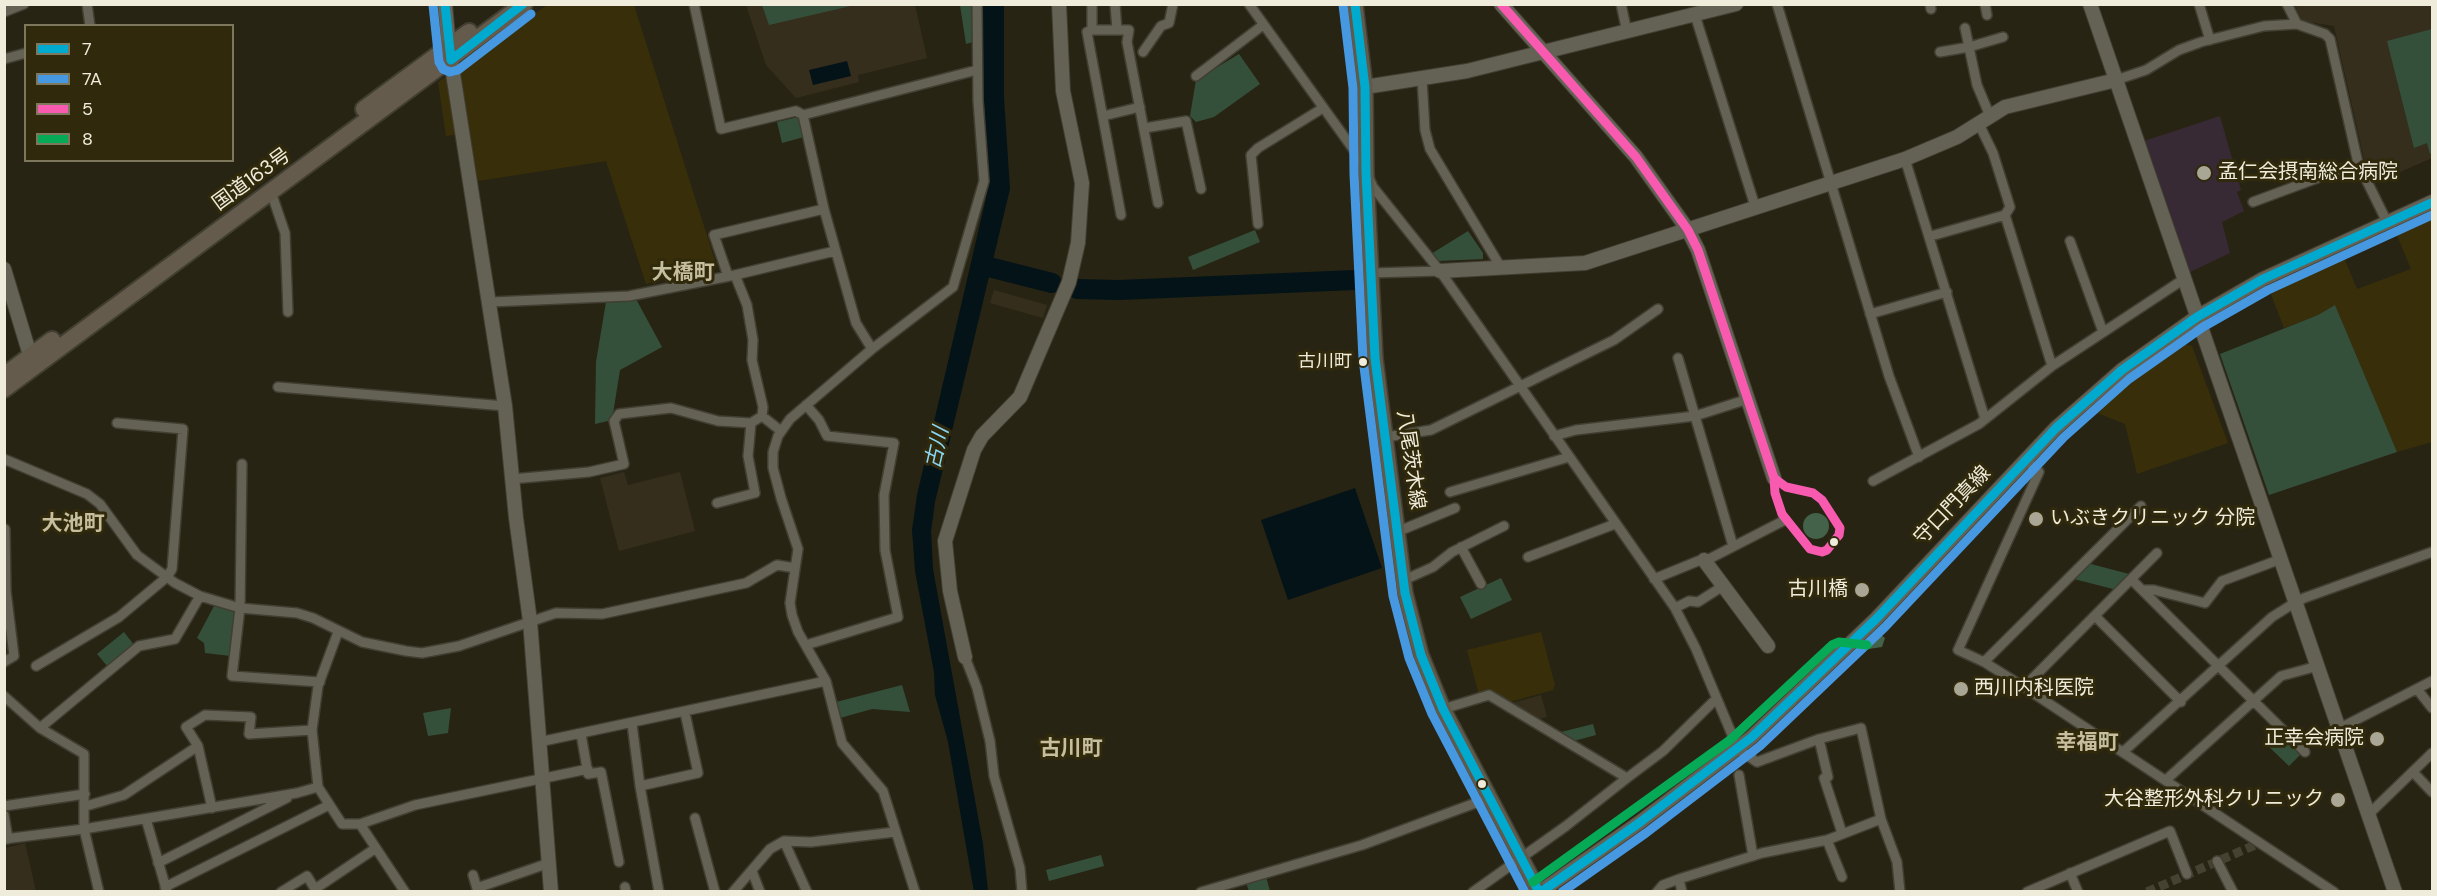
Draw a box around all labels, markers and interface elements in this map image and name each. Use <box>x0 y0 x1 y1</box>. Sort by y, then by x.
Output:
legend <box>24 24 234 162</box>
text: 7 <box>82 37 92 61</box>
text: 7A <box>82 67 102 91</box>
text: 5 <box>82 97 93 121</box>
text: 8 <box>82 127 93 151</box>
street label: 国道163号 <box>208 144 296 216</box>
place label: 孟仁会摂南総合病院 <box>2218 161 2398 185</box>
marker: 孟仁会摂南総合病院 <box>2195 164 2213 182</box>
district label: 大橋町 <box>652 260 714 286</box>
place label: 古川町 <box>1298 351 1352 373</box>
marker: 古川町 <box>1357 356 1369 368</box>
street label: 八尾茨木線 <box>1391 409 1429 511</box>
water label: 古川 <box>921 425 955 471</box>
street label: 守口門真線 <box>1910 462 1996 550</box>
place label: いぶきクリニック 分院 <box>2050 507 2255 531</box>
marker: いぶきクリニック 分院 <box>2027 510 2045 528</box>
district label: 大池町 <box>42 511 104 537</box>
unlabelled marker <box>1828 536 1840 548</box>
place label: 古川橋 <box>1788 578 1848 602</box>
marker: 古川橋 <box>1853 581 1871 599</box>
place label: 西川内科医院 <box>1974 677 2094 701</box>
marker: 西川内科医院 <box>1952 680 1970 698</box>
place label: 正幸会病院 <box>2264 727 2364 751</box>
district label: 幸福町 <box>2056 730 2118 756</box>
marker: 正幸会病院 <box>2368 730 2386 748</box>
district label: 古川町 <box>1040 736 1102 762</box>
unlabelled marker <box>1476 778 1488 790</box>
place label: 大谷整形外科クリニック <box>2104 788 2324 812</box>
marker: 大谷整形外科クリニック <box>2329 791 2347 809</box>

